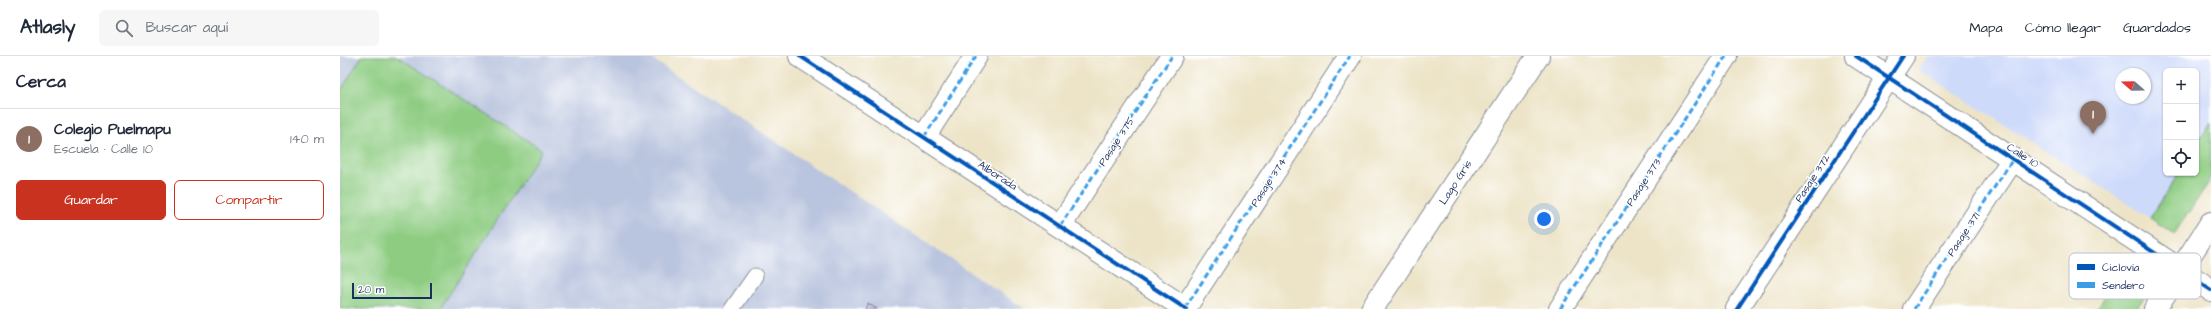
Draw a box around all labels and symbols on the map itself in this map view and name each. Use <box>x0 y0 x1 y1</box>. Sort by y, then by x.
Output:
north arrow <box>2115 68 2151 104</box>
pin: 1 <box>2080 101 2106 134</box>
street label: Pasaje 375 <box>1095 113 1138 169</box>
street label: Calle 10 <box>2004 139 2042 171</box>
street label: Pasaje 372 <box>1791 151 1834 205</box>
street label: Pasaje 374 <box>1247 154 1290 210</box>
street label: Pasaje 373 <box>1622 155 1665 209</box>
street label: Alborada <box>975 157 1021 194</box>
street label: Lago Gris <box>1435 157 1477 208</box>
your location <box>1534 209 1554 229</box>
street label: Pasaje 371 <box>1944 209 1984 259</box>
legend <box>2069 253 2201 299</box>
text: Ciclovía <box>2102 260 2140 275</box>
text: Sendero <box>2102 278 2145 293</box>
scale bar <box>352 281 432 300</box>

